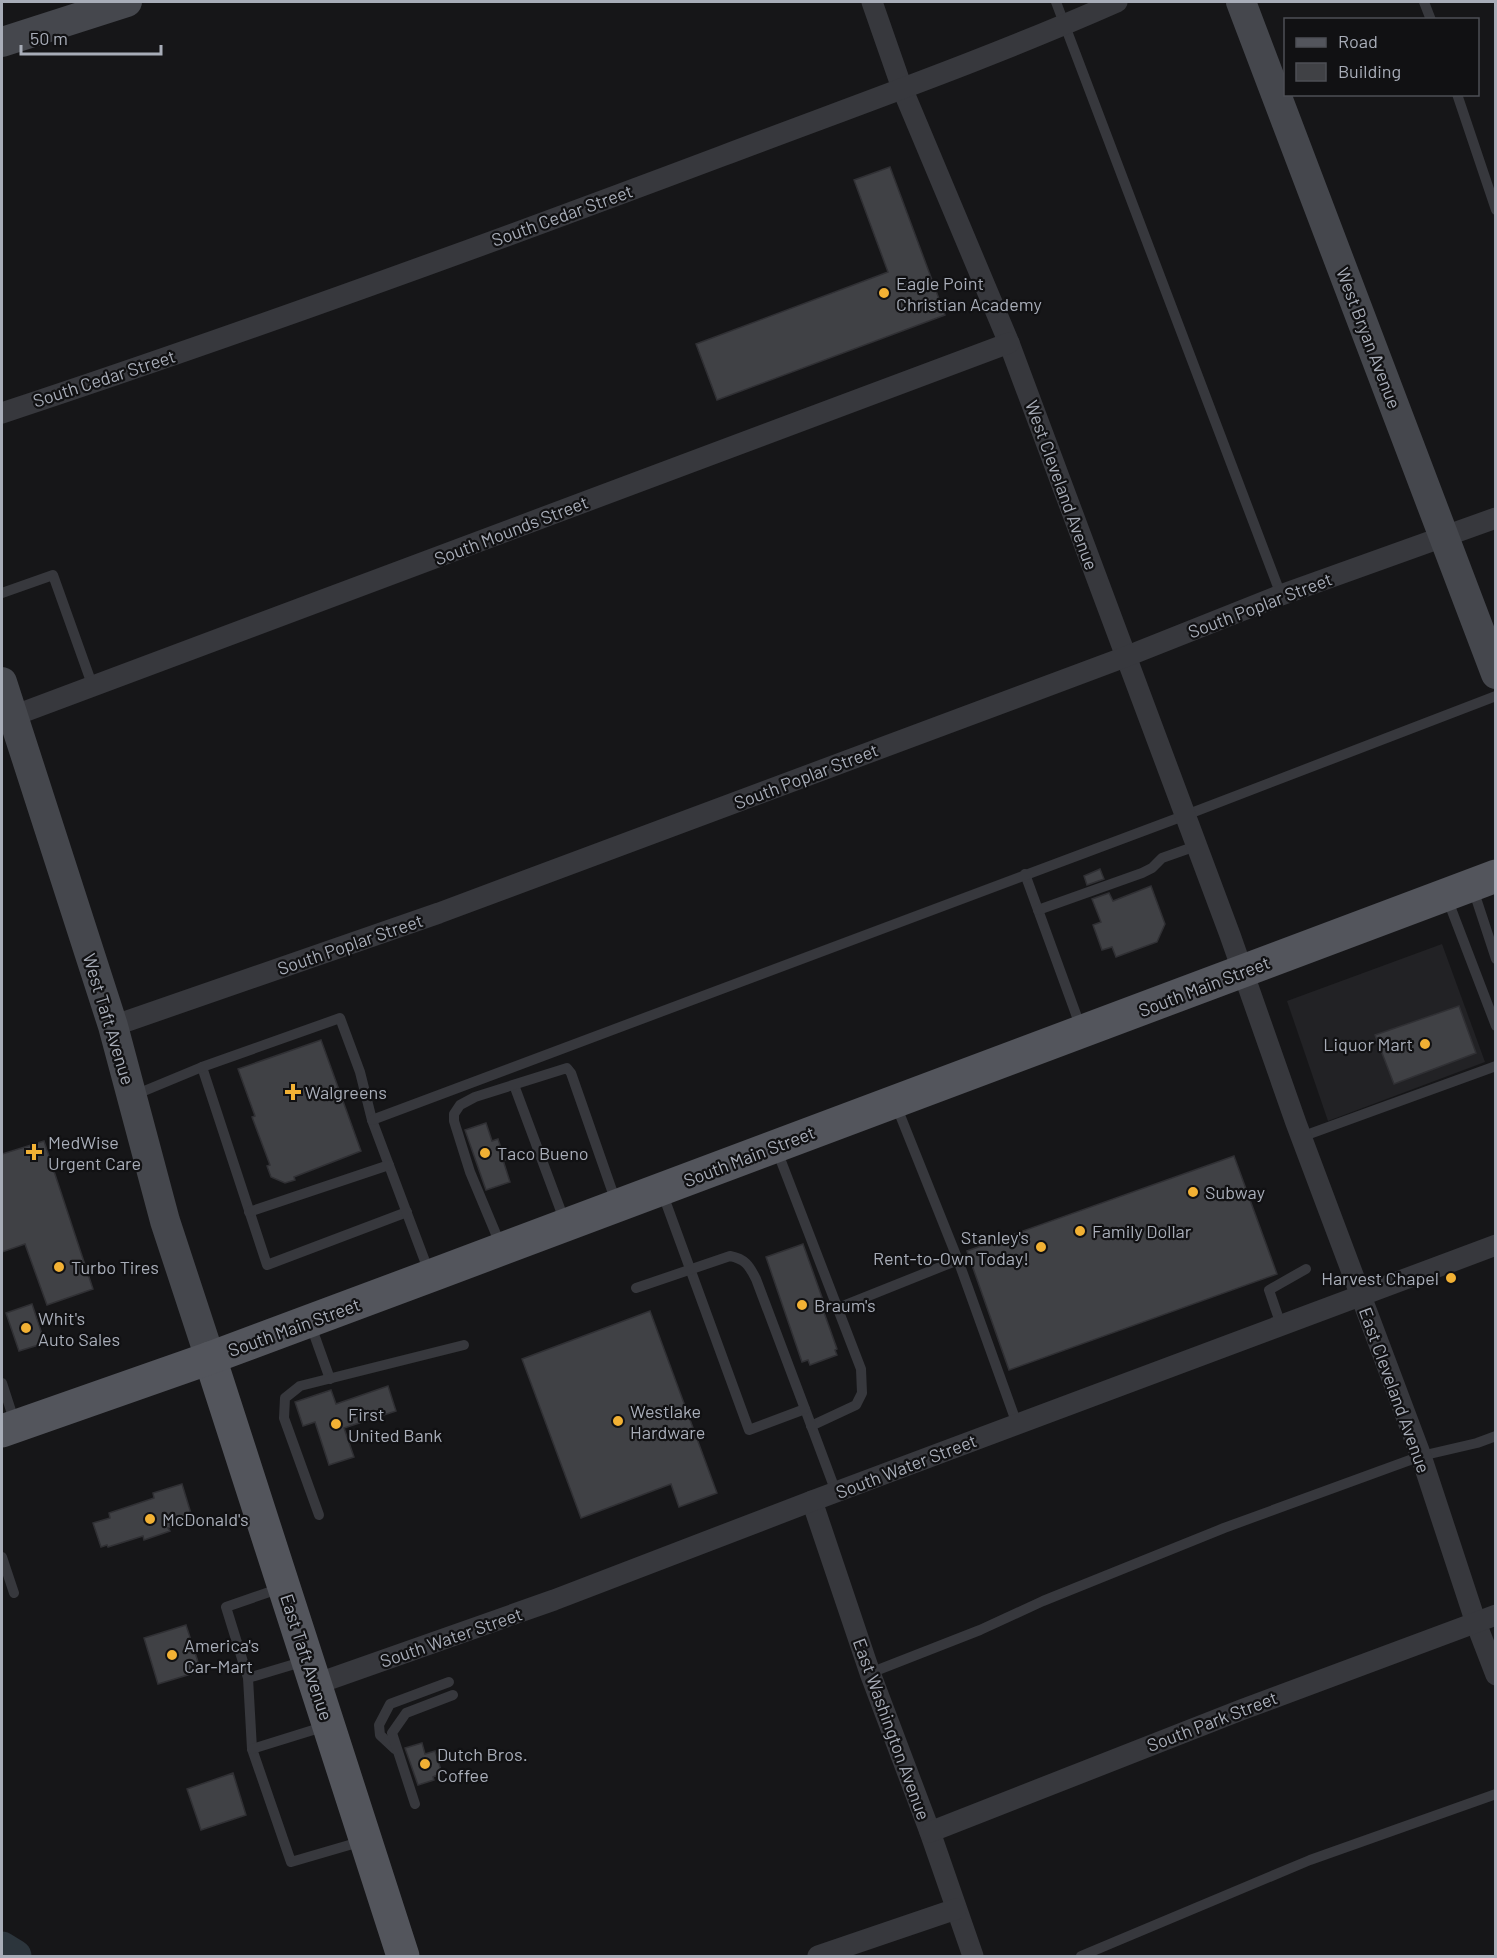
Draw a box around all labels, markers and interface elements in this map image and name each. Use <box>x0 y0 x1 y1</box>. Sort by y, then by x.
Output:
scale bar <box>21 18 160 56</box>
legend <box>1284 18 1479 96</box>
text: 50 m <box>30 27 68 49</box>
text: Road <box>1338 30 1378 52</box>
text: Building <box>1338 60 1401 82</box>
street label: South Cedar Street <box>488 179 636 251</box>
street label: West Bryan Avenue <box>1332 264 1406 412</box>
place label: Eagle Point Christian Academy <box>896 272 1042 315</box>
marker: Eagle Point Christian Academy <box>877 286 891 300</box>
street label: South Cedar Street <box>30 345 178 411</box>
street label: West Cleveland Avenue <box>1021 397 1103 573</box>
street label: South Mounds Street <box>431 491 591 569</box>
street label: South Poplar Street <box>1185 567 1335 643</box>
street label: South Poplar Street <box>731 738 881 814</box>
street label: South Poplar Street <box>274 909 426 979</box>
street label: West Taft Avenue <box>79 951 139 1087</box>
street label: South Main Street <box>1135 951 1273 1021</box>
place label: Liquor Mart <box>1323 1033 1413 1055</box>
marker: Liquor Mart <box>1418 1037 1432 1051</box>
place label: Walgreens <box>305 1081 387 1103</box>
marker: Walgreens <box>286 1085 300 1099</box>
street label: South Main Street <box>680 1121 818 1191</box>
place label: MedWise Urgent Care <box>48 1131 141 1174</box>
place label: Taco Bueno <box>497 1142 589 1164</box>
marker: MedWise Urgent Care <box>25 1143 43 1161</box>
marker: Taco Bueno <box>478 1146 492 1160</box>
place label: Subway <box>1205 1181 1265 1203</box>
marker: Subway <box>1186 1185 1200 1199</box>
place label: Family Dollar <box>1092 1220 1192 1242</box>
marker: Family Dollar <box>1073 1224 1087 1238</box>
place label: Stanley's Rent-to-Own Today! <box>873 1226 1029 1269</box>
marker: Stanley's Rent-to-Own Today! <box>1034 1240 1048 1254</box>
place label: Turbo Tires <box>71 1256 159 1278</box>
marker: Turbo Tires <box>52 1260 66 1274</box>
place label: Harvest Chapel <box>1321 1267 1439 1289</box>
marker: Harvest Chapel <box>1444 1271 1458 1285</box>
street label: South Main Street <box>225 1293 363 1361</box>
place label: Braum's <box>814 1294 876 1316</box>
marker: Braum's <box>795 1298 809 1312</box>
street label: East Cleveland Avenue <box>1355 1304 1435 1476</box>
place label: Whit's Auto Sales <box>38 1307 120 1350</box>
marker: Whit's Auto Sales <box>19 1321 33 1335</box>
place label: Westlake Hardware <box>630 1400 705 1443</box>
place label: First United Bank <box>348 1403 442 1446</box>
marker: Westlake Hardware <box>611 1414 625 1428</box>
marker: First United Bank <box>329 1417 343 1431</box>
street label: South Water Street <box>832 1429 980 1503</box>
place label: McDonald's <box>162 1508 249 1530</box>
marker: McDonald's <box>143 1512 157 1526</box>
street label: East Taft Avenue <box>276 1591 338 1723</box>
street label: South Water Street <box>377 1602 525 1672</box>
place label: America's Car-Mart <box>184 1634 259 1677</box>
street label: East Washington Avenue <box>849 1635 935 1823</box>
marker: America's Car-Mart <box>165 1648 179 1662</box>
street label: South Park Street <box>1144 1686 1280 1756</box>
place label: Dutch Bros. Coffee <box>437 1743 528 1786</box>
marker: Dutch Bros. Coffee <box>418 1757 432 1771</box>

